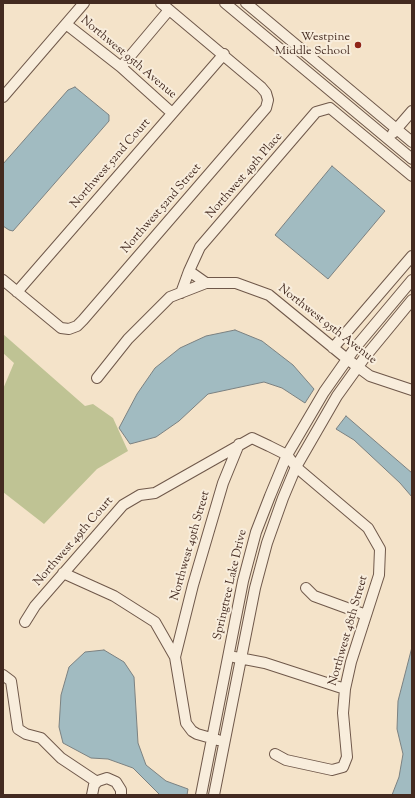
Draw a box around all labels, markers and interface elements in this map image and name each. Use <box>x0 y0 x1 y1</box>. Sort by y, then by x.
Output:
street label: Northwest 95th Avenue <box>77 14 179 102</box>
place label: Westpine Middle School <box>275 31 350 59</box>
marker: Westpine Middle School <box>353 40 363 50</box>
street label: Northwest 52nd Court <box>68 116 154 212</box>
street label: Northwest 49th Place <box>204 130 286 222</box>
street label: Northwest 52nd Street <box>119 161 205 257</box>
street label: Northwest 95th Avenue <box>275 282 379 368</box>
street label: Northwest 49th Street <box>168 489 214 603</box>
street label: Northwest 49th Court <box>31 494 117 590</box>
street label: Springtree Lake Drive <box>211 528 251 642</box>
street label: Northwest 48th Street <box>326 574 372 688</box>

